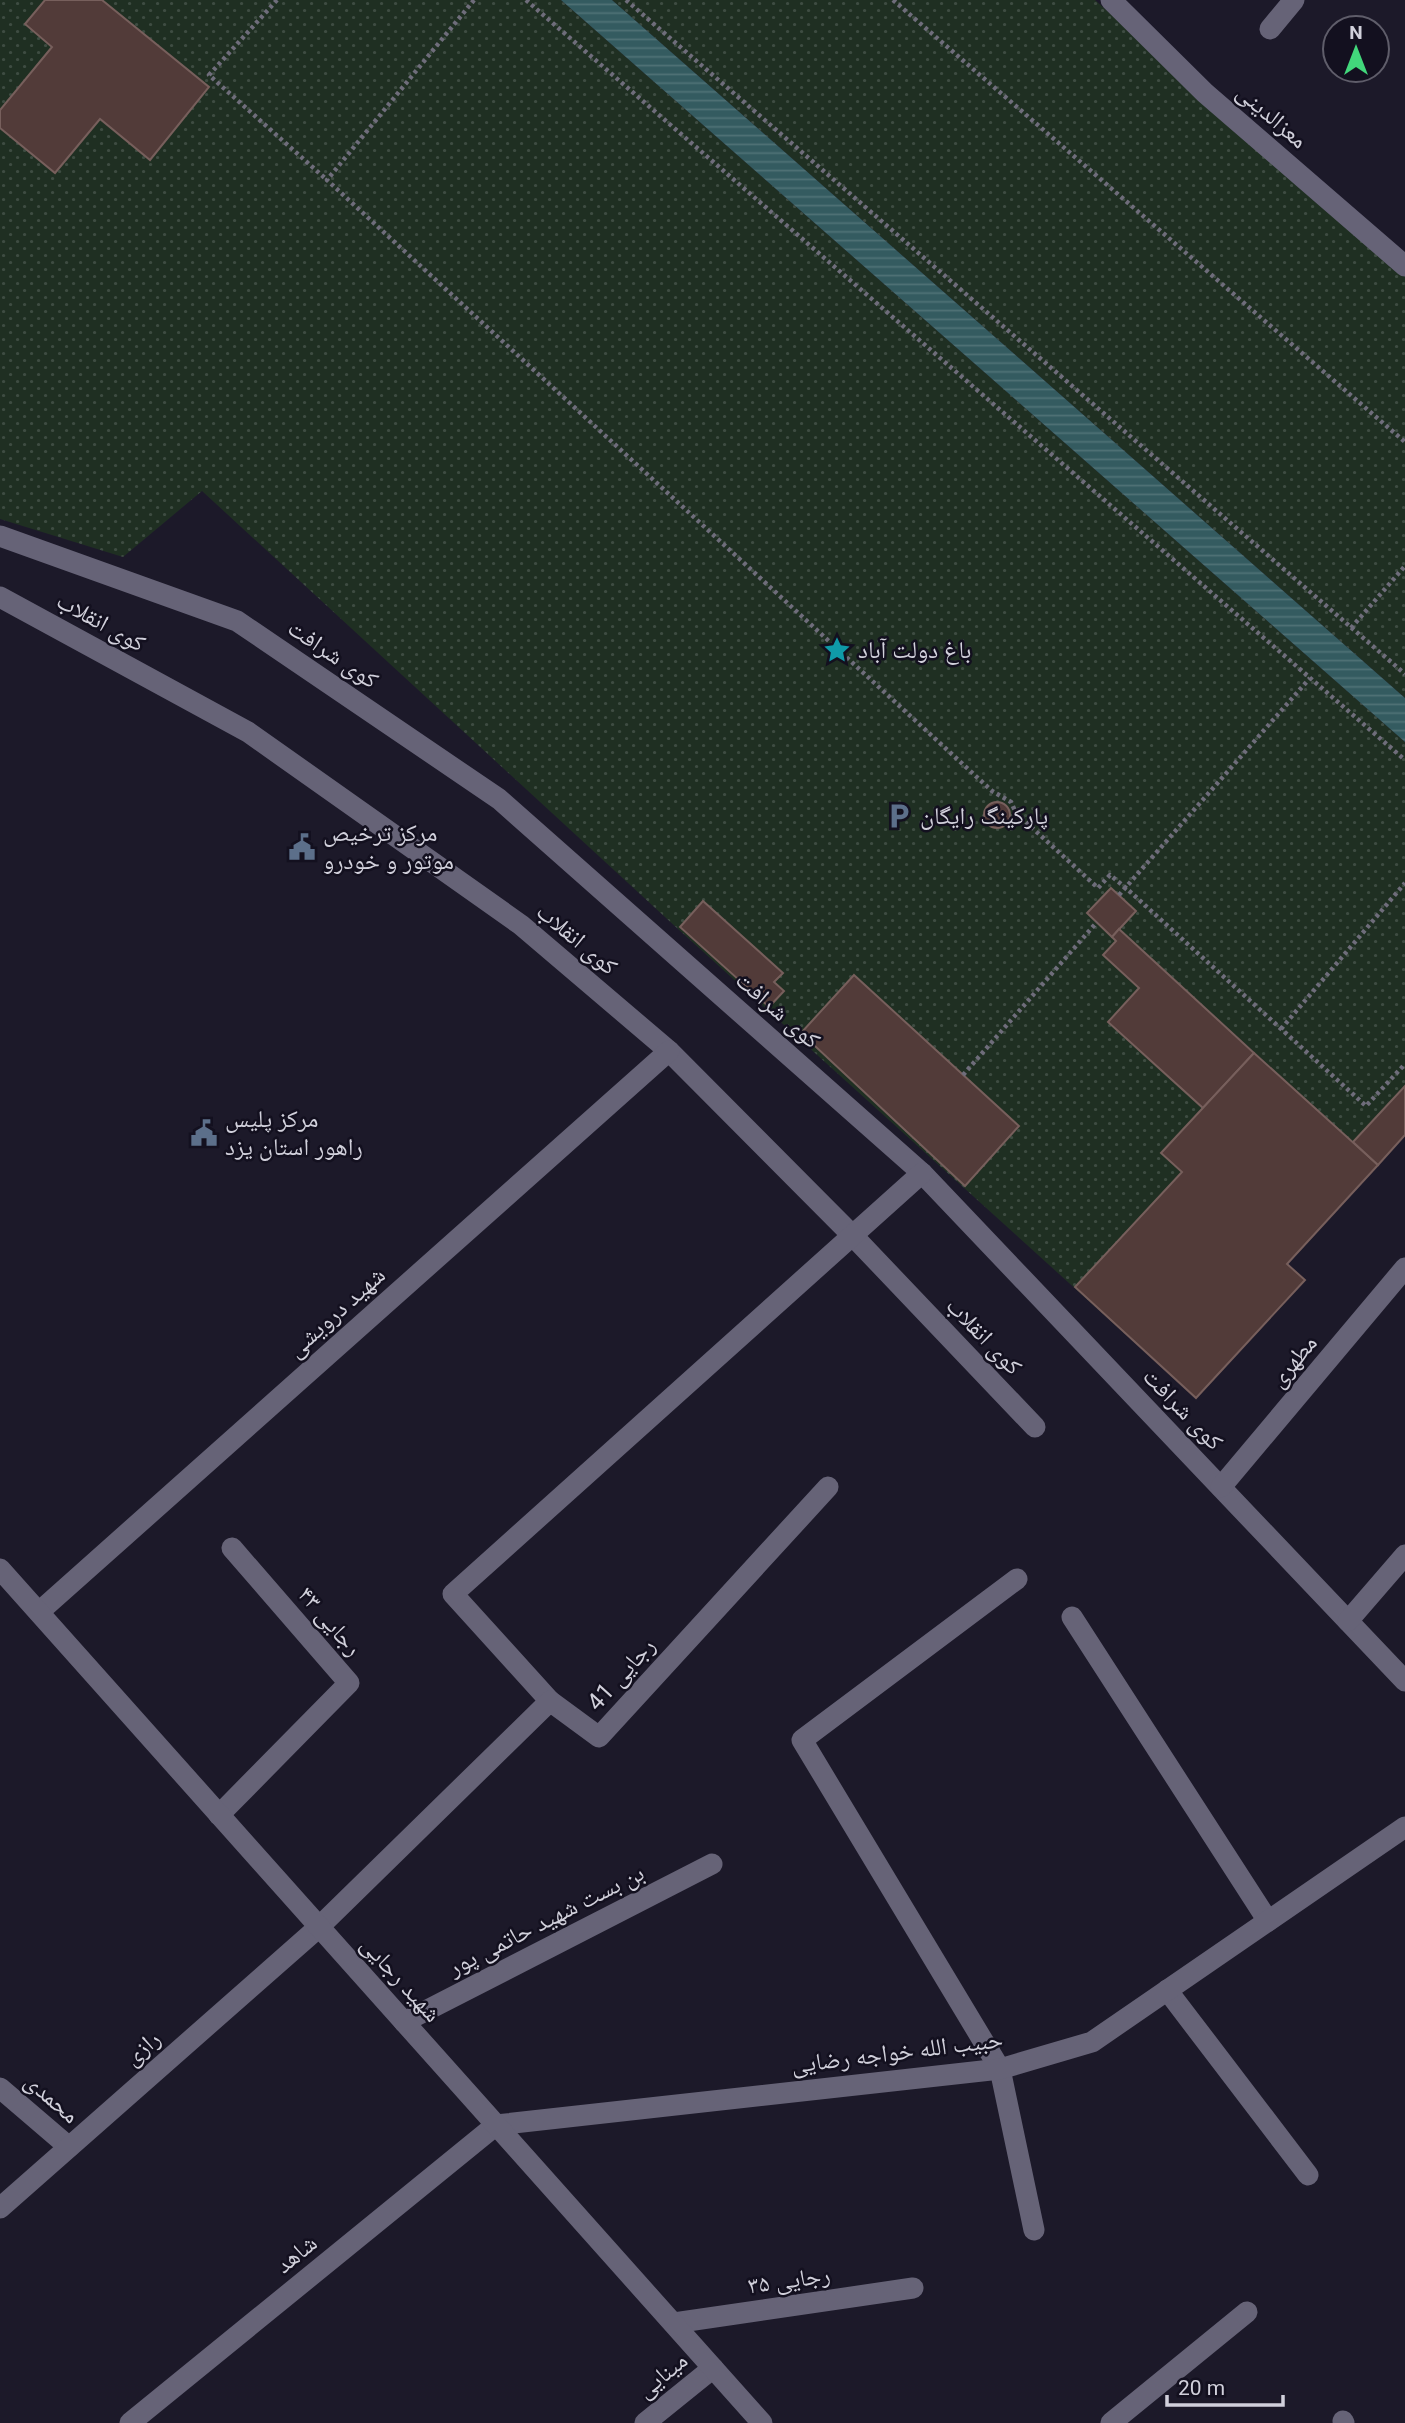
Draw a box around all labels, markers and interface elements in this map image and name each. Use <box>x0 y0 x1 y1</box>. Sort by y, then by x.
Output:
north arrow <box>1321 14 1391 84</box>
text: N <box>1349 21 1363 44</box>
street label: معزالدینی <box>1231 78 1313 154</box>
street label: کوی انقلاب <box>52 586 150 658</box>
street label: کوی شرافت <box>283 614 383 694</box>
place icon: باغ دولت آباد <box>822 635 852 665</box>
place label: باغ دولت آباد <box>858 636 971 665</box>
parking icon: پارکینگ رایگان <box>884 801 914 831</box>
place label: پارکینگ رایگان <box>920 802 1048 830</box>
place label: مرکز ترخیص موتور و خودرو <box>323 819 454 875</box>
public building icon: مرکز ترخیص موتور و خودرو <box>287 832 317 862</box>
street label: کوی انقلاب <box>531 897 623 981</box>
street label: کوی شرافت <box>730 966 826 1054</box>
place label: مرکز پلیس راهور استان یزد <box>225 1105 363 1161</box>
public building icon: مرکز پلیس راهور استان یزد <box>189 1118 219 1148</box>
street label: شهید درویشی <box>281 1261 391 1363</box>
street label: کوی انقلاب <box>940 1291 1028 1381</box>
street label: مطهری <box>1263 1329 1323 1393</box>
street label: کوی شرافت <box>1137 1362 1229 1456</box>
street label: رجایی ۴۳ <box>292 1581 368 1661</box>
street label: رجایی 41 <box>581 1632 661 1716</box>
street label: بن بست شهید حاتمی پور <box>442 1858 649 1982</box>
street label: شهید رجایی <box>355 1930 447 2028</box>
street label: رازی <box>118 2025 166 2071</box>
street label: حبیب الله خواجه رضایی <box>790 2025 1004 2079</box>
street label: محمدی <box>19 2067 85 2129</box>
street label: شاهد <box>270 2229 322 2279</box>
street label: رجایی ۳۵ <box>746 2260 832 2300</box>
street label: مینایی <box>631 2346 693 2404</box>
scale bar <box>1167 2364 1282 2408</box>
text: 20 m <box>1178 2376 1225 2400</box>

